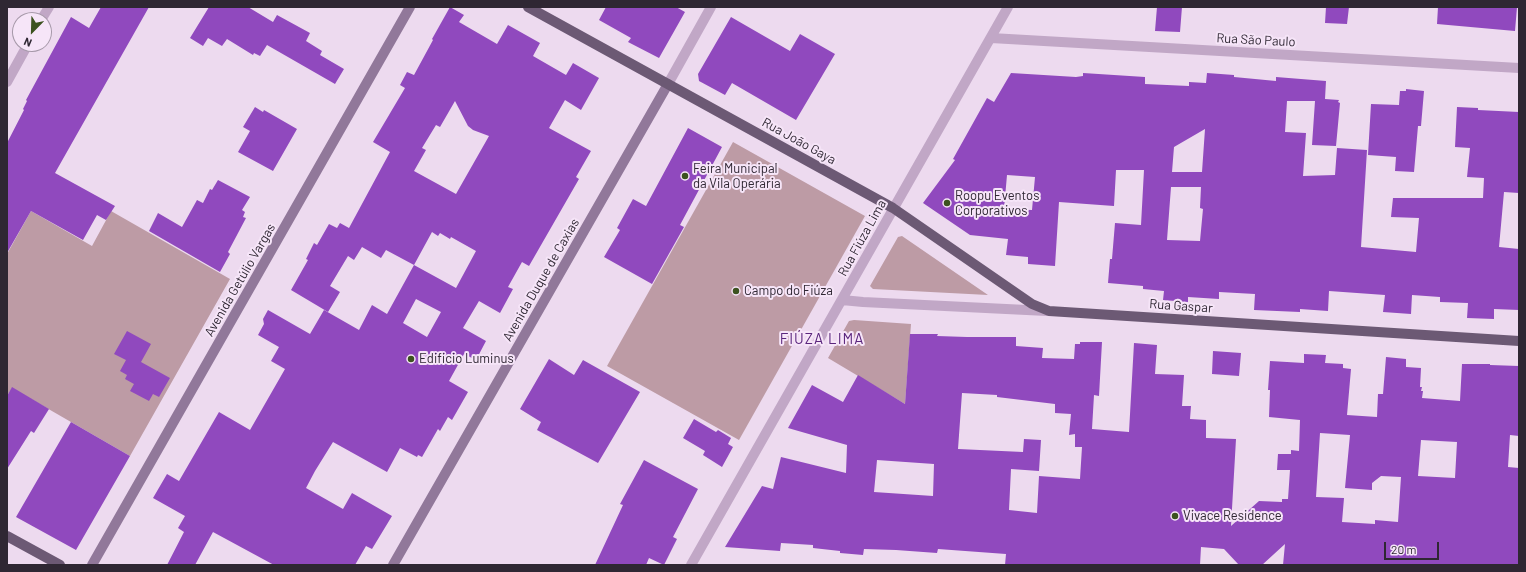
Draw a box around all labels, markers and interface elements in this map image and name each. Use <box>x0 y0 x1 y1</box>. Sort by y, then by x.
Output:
north arrow <box>12 12 52 52</box>
street label: Rua São Paulo <box>1216 30 1296 50</box>
text: N <box>22 35 33 50</box>
street label: Rua João Gaya <box>759 114 839 168</box>
place label: Feira Municipal da Vila Operária <box>693 161 781 192</box>
marker: Feira Municipal da Vila Operária <box>680 171 690 181</box>
place label: Roopu Eventos Corporativos <box>955 188 1039 219</box>
street label: Rua Fiúza Lima <box>835 197 889 279</box>
marker: Roopu Eventos Corporativos <box>942 198 952 208</box>
street label: Avenida Duque de Caxias <box>499 216 583 344</box>
street label: Avenida Getúlio Vargas <box>201 221 279 339</box>
place label: Campo do Fiúza <box>744 283 833 299</box>
marker: Campo do Fiúza <box>731 286 741 296</box>
street label: Rua Gaspar <box>1149 296 1213 316</box>
district label: FIÚZA LIMA <box>780 330 864 348</box>
place label: Edificio Luminus <box>419 351 514 367</box>
marker: Edificio Luminus <box>406 354 416 364</box>
place label: Vivace Residence <box>1183 508 1282 524</box>
marker: Vivace Residence <box>1170 511 1180 521</box>
scale bar <box>1386 534 1441 560</box>
text: 20 m <box>1391 542 1417 556</box>

